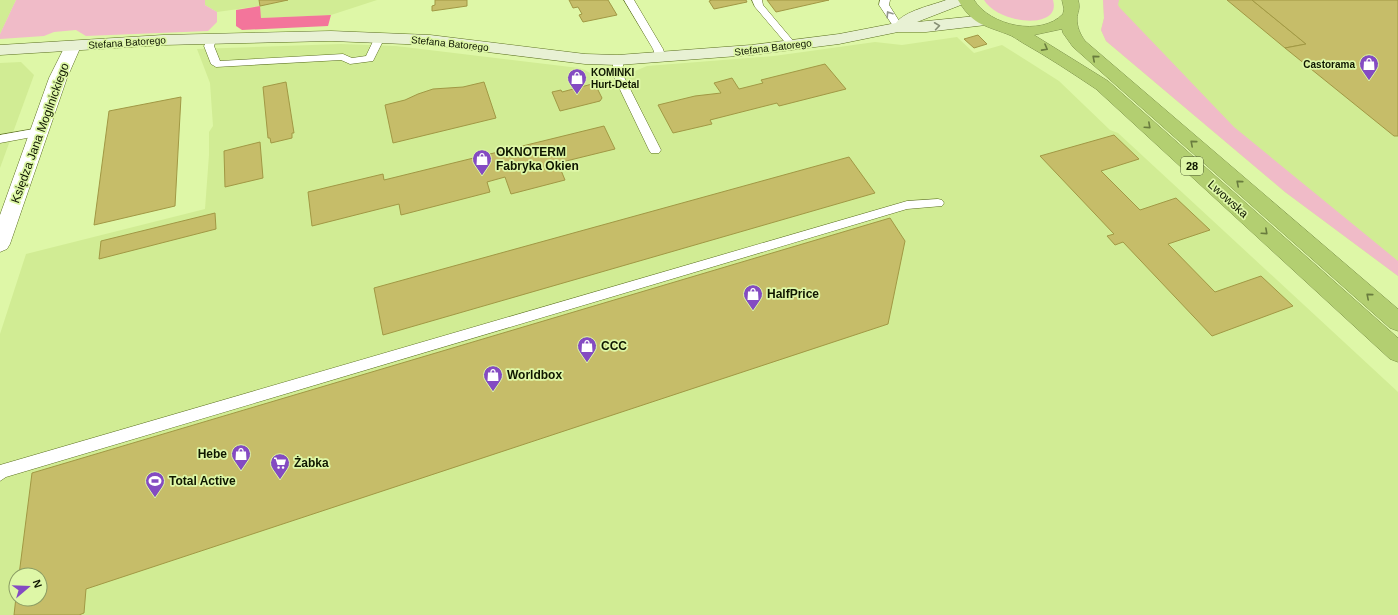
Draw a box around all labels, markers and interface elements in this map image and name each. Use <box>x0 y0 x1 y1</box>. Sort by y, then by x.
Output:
one-way arrow <box>886 11 894 18</box>
one-way arrow <box>934 22 940 31</box>
street label: Stefana Batorego <box>88 34 167 51</box>
street label: Stefana Batorego <box>411 34 490 53</box>
street label: Stefana Batorego <box>734 37 813 58</box>
one-way arrow <box>1041 43 1048 51</box>
shop icon: Castorama <box>1358 53 1380 81</box>
one-way arrow <box>1092 55 1099 62</box>
place label: Castorama <box>1303 59 1355 70</box>
street label: Księdza Jana Mogilnickiego <box>8 61 72 205</box>
shop icon: KOMINKI Hurt-Detal <box>566 67 588 95</box>
place label: KOMINKI Hurt-Detal <box>591 67 640 90</box>
one-way arrow <box>1143 122 1151 129</box>
one-way arrow <box>1190 140 1198 147</box>
place label: OKNOTERM Fabryka Okien <box>496 145 579 173</box>
shop icon: OKNOTERM Fabryka Okien <box>471 148 493 176</box>
road number: 28 <box>1181 157 1203 175</box>
street label: Lwowska <box>1205 177 1251 221</box>
one-way arrow <box>1237 180 1244 187</box>
one-way arrow <box>1261 228 1268 235</box>
shop icon: HalfPrice <box>742 283 764 311</box>
place label: HalfPrice <box>767 287 819 301</box>
one-way arrow <box>1366 294 1373 301</box>
shop icon: CCC <box>576 335 598 363</box>
place label: CCC <box>601 339 627 353</box>
shop icon: Worldbox <box>482 364 504 392</box>
place label: Worldbox <box>507 368 562 382</box>
shop icon: Hebe <box>230 443 252 471</box>
place label: Hebe <box>198 447 227 461</box>
supermarket icon: Żabka <box>269 452 291 480</box>
place label: Żabka <box>294 455 329 470</box>
sports icon: Total Active <box>144 470 166 498</box>
place label: Total Active <box>169 474 236 488</box>
north arrow <box>8 567 48 607</box>
text: N <box>30 578 44 590</box>

